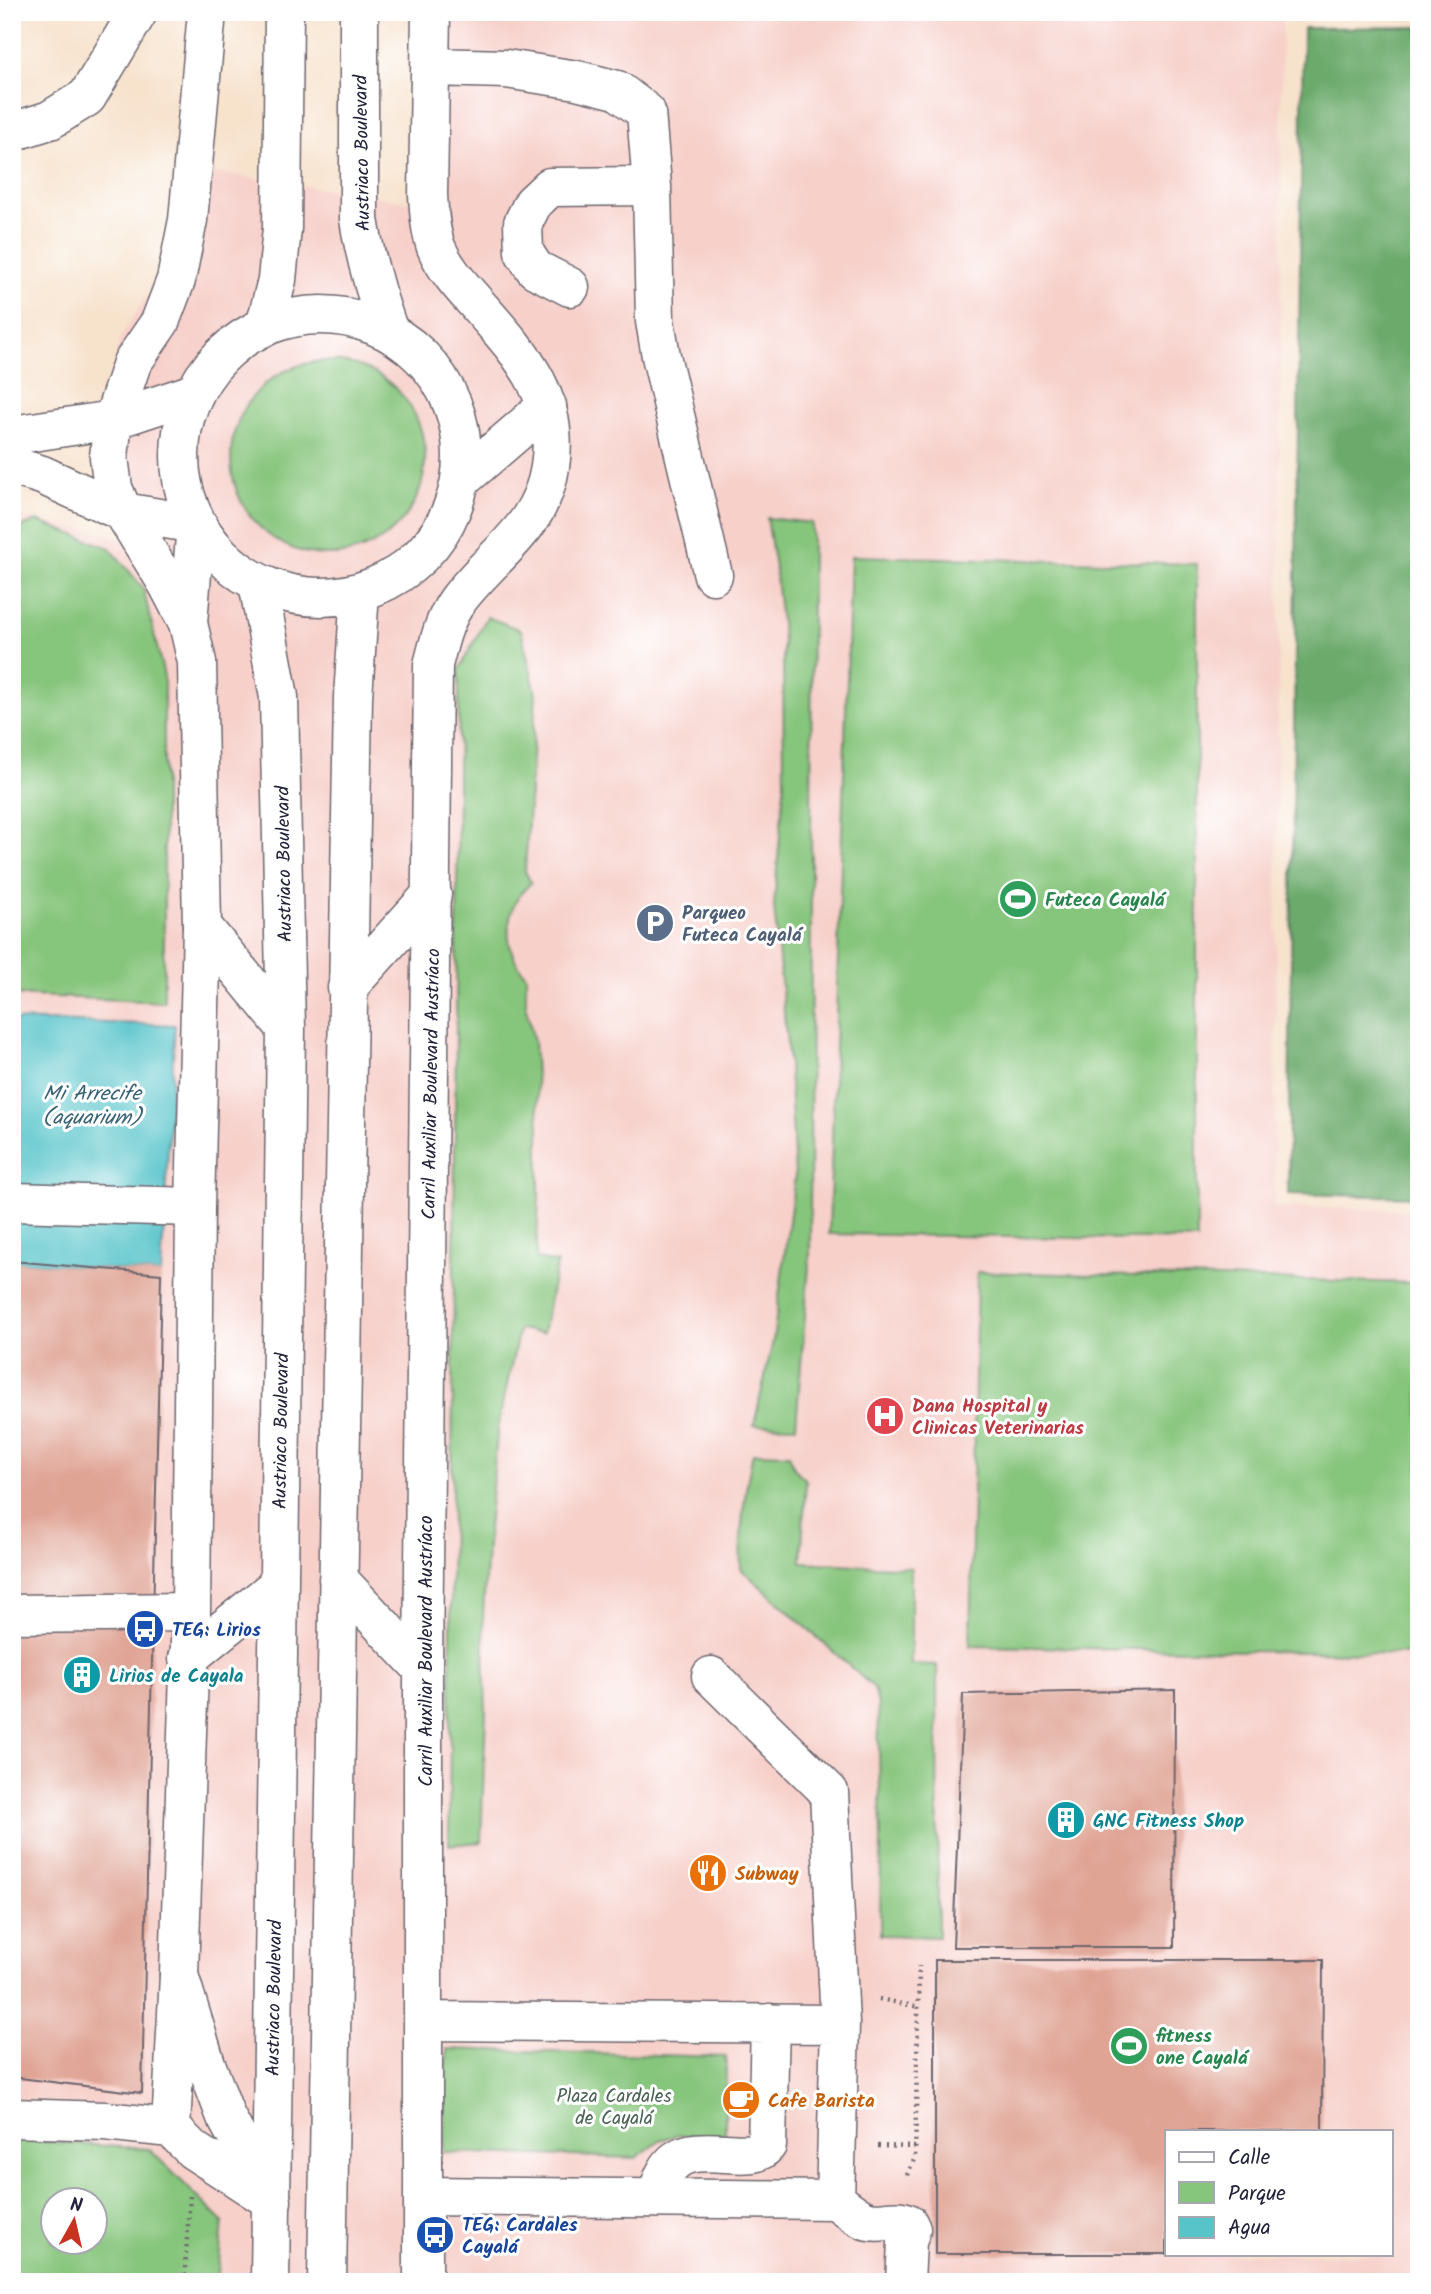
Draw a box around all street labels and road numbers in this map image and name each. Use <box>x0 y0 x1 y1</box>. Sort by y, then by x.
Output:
street label: Austriaco Boulevard <box>347 74 379 231</box>
street label: Austriaco Boulevard <box>269 785 301 942</box>
street label: Carril Auxiliar Boulevard Austríaco <box>415 948 449 1220</box>
street label: Austriaco Boulevard <box>266 1352 298 1509</box>
street label: Carril Auxiliar Boulevard Austríaco <box>412 1515 442 1787</box>
street label: Austriaco Boulevard <box>259 1919 291 2076</box>

